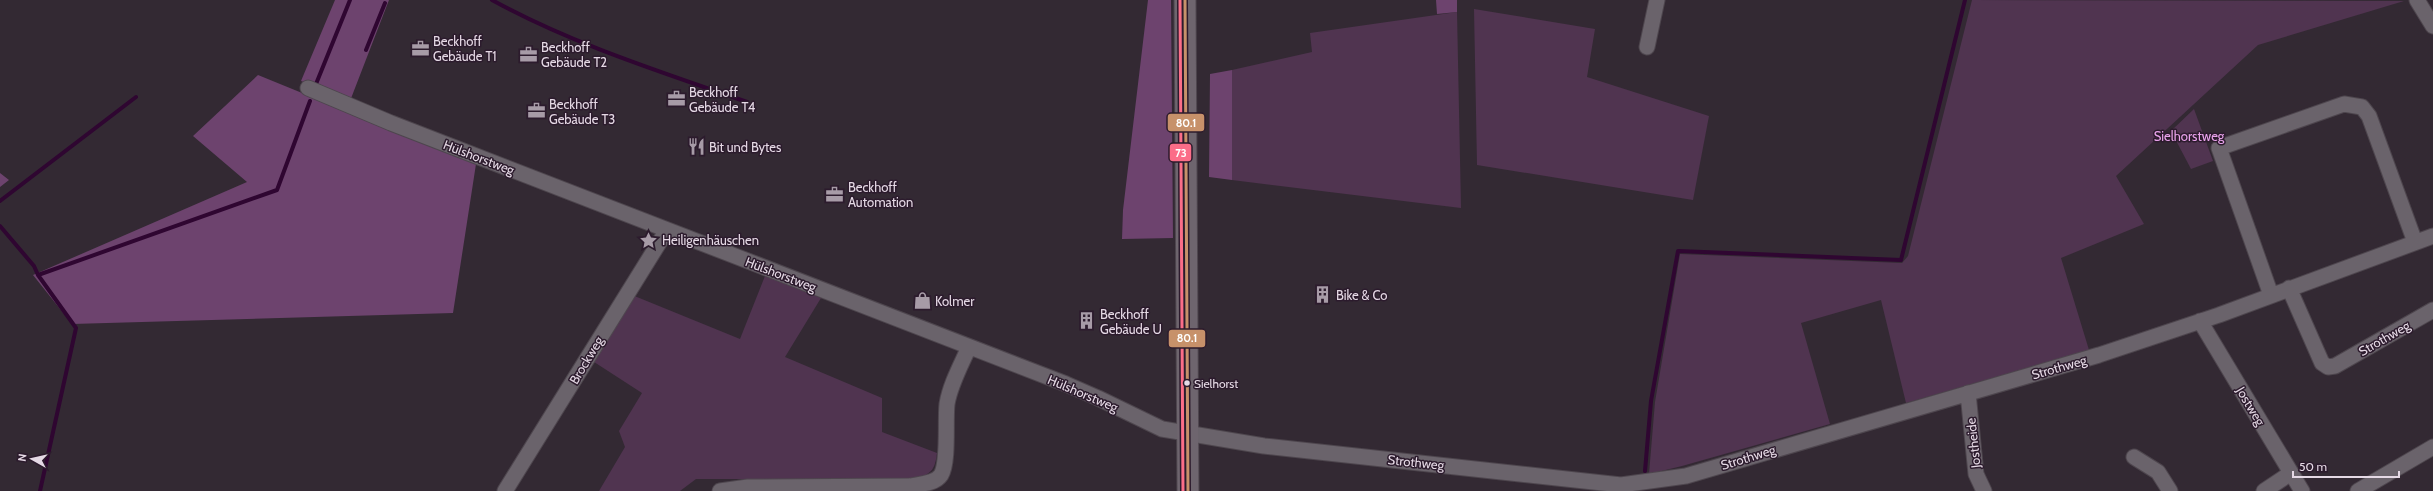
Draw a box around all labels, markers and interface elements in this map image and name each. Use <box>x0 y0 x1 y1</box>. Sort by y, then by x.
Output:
place label: Beckhoff Gebäude T1 <box>433 33 497 64</box>
office icon: Beckhoff Gebäude T1 <box>410 38 430 58</box>
place label: Beckhoff Gebäude T2 <box>541 39 607 70</box>
office icon: Beckhoff Gebäude T2 <box>518 44 538 64</box>
place label: Beckhoff Gebäude T4 <box>689 84 756 115</box>
office icon: Beckhoff Gebäude T4 <box>666 89 686 109</box>
place label: Beckhoff Gebäude T3 <box>549 96 615 127</box>
office icon: Beckhoff Gebäude T3 <box>526 101 546 121</box>
line badge: 80.1 <box>1167 113 1205 132</box>
text: 80.1 <box>1176 116 1196 130</box>
park label: Sielhorstweg <box>2154 128 2225 144</box>
street label: Hülshorstweg <box>441 136 517 178</box>
restaurant icon: Bit und Bytes <box>686 137 706 157</box>
place label: Bit und Bytes <box>709 139 782 155</box>
line badge: 73 <box>1169 143 1192 162</box>
text: 73 <box>1175 146 1187 160</box>
place label: Beckhoff Automation <box>848 179 913 210</box>
office icon: Beckhoff Automation <box>825 184 845 204</box>
place icon: Heiligenhäuschen <box>639 230 659 250</box>
place label: Heiligenhäuschen <box>662 232 759 248</box>
street label: Hülshorstweg <box>743 253 819 295</box>
building icon: Bike & Co <box>1313 285 1333 305</box>
place label: Bike & Co <box>1336 287 1387 303</box>
shop icon: Kolmer <box>912 291 932 311</box>
place label: Kolmer <box>935 293 975 309</box>
place label: Beckhoff Gebäude U <box>1100 306 1162 337</box>
building icon: Beckhoff Gebäude U <box>1077 311 1097 331</box>
street label: Strothweg <box>2355 317 2413 359</box>
line badge: 80.1 <box>1168 329 1206 348</box>
text: 80.1 <box>1177 331 1197 345</box>
street label: Brockweg <box>565 333 607 387</box>
street label: Strothweg <box>2030 351 2089 382</box>
street label: Hülshorstweg <box>1045 371 1121 415</box>
place label: Sielhorst <box>1194 376 1238 391</box>
marker: Sielhorst <box>1182 378 1192 388</box>
street label: Jostweg <box>2233 383 2269 429</box>
street label: Jostheide <box>1962 417 1984 470</box>
north arrow <box>12 439 52 479</box>
street label: Strothweg <box>1719 441 1778 473</box>
street label: Strothweg <box>1387 451 1445 473</box>
text: N <box>15 453 30 462</box>
scale bar <box>2293 453 2399 479</box>
text: 50 m <box>2299 459 2327 474</box>

